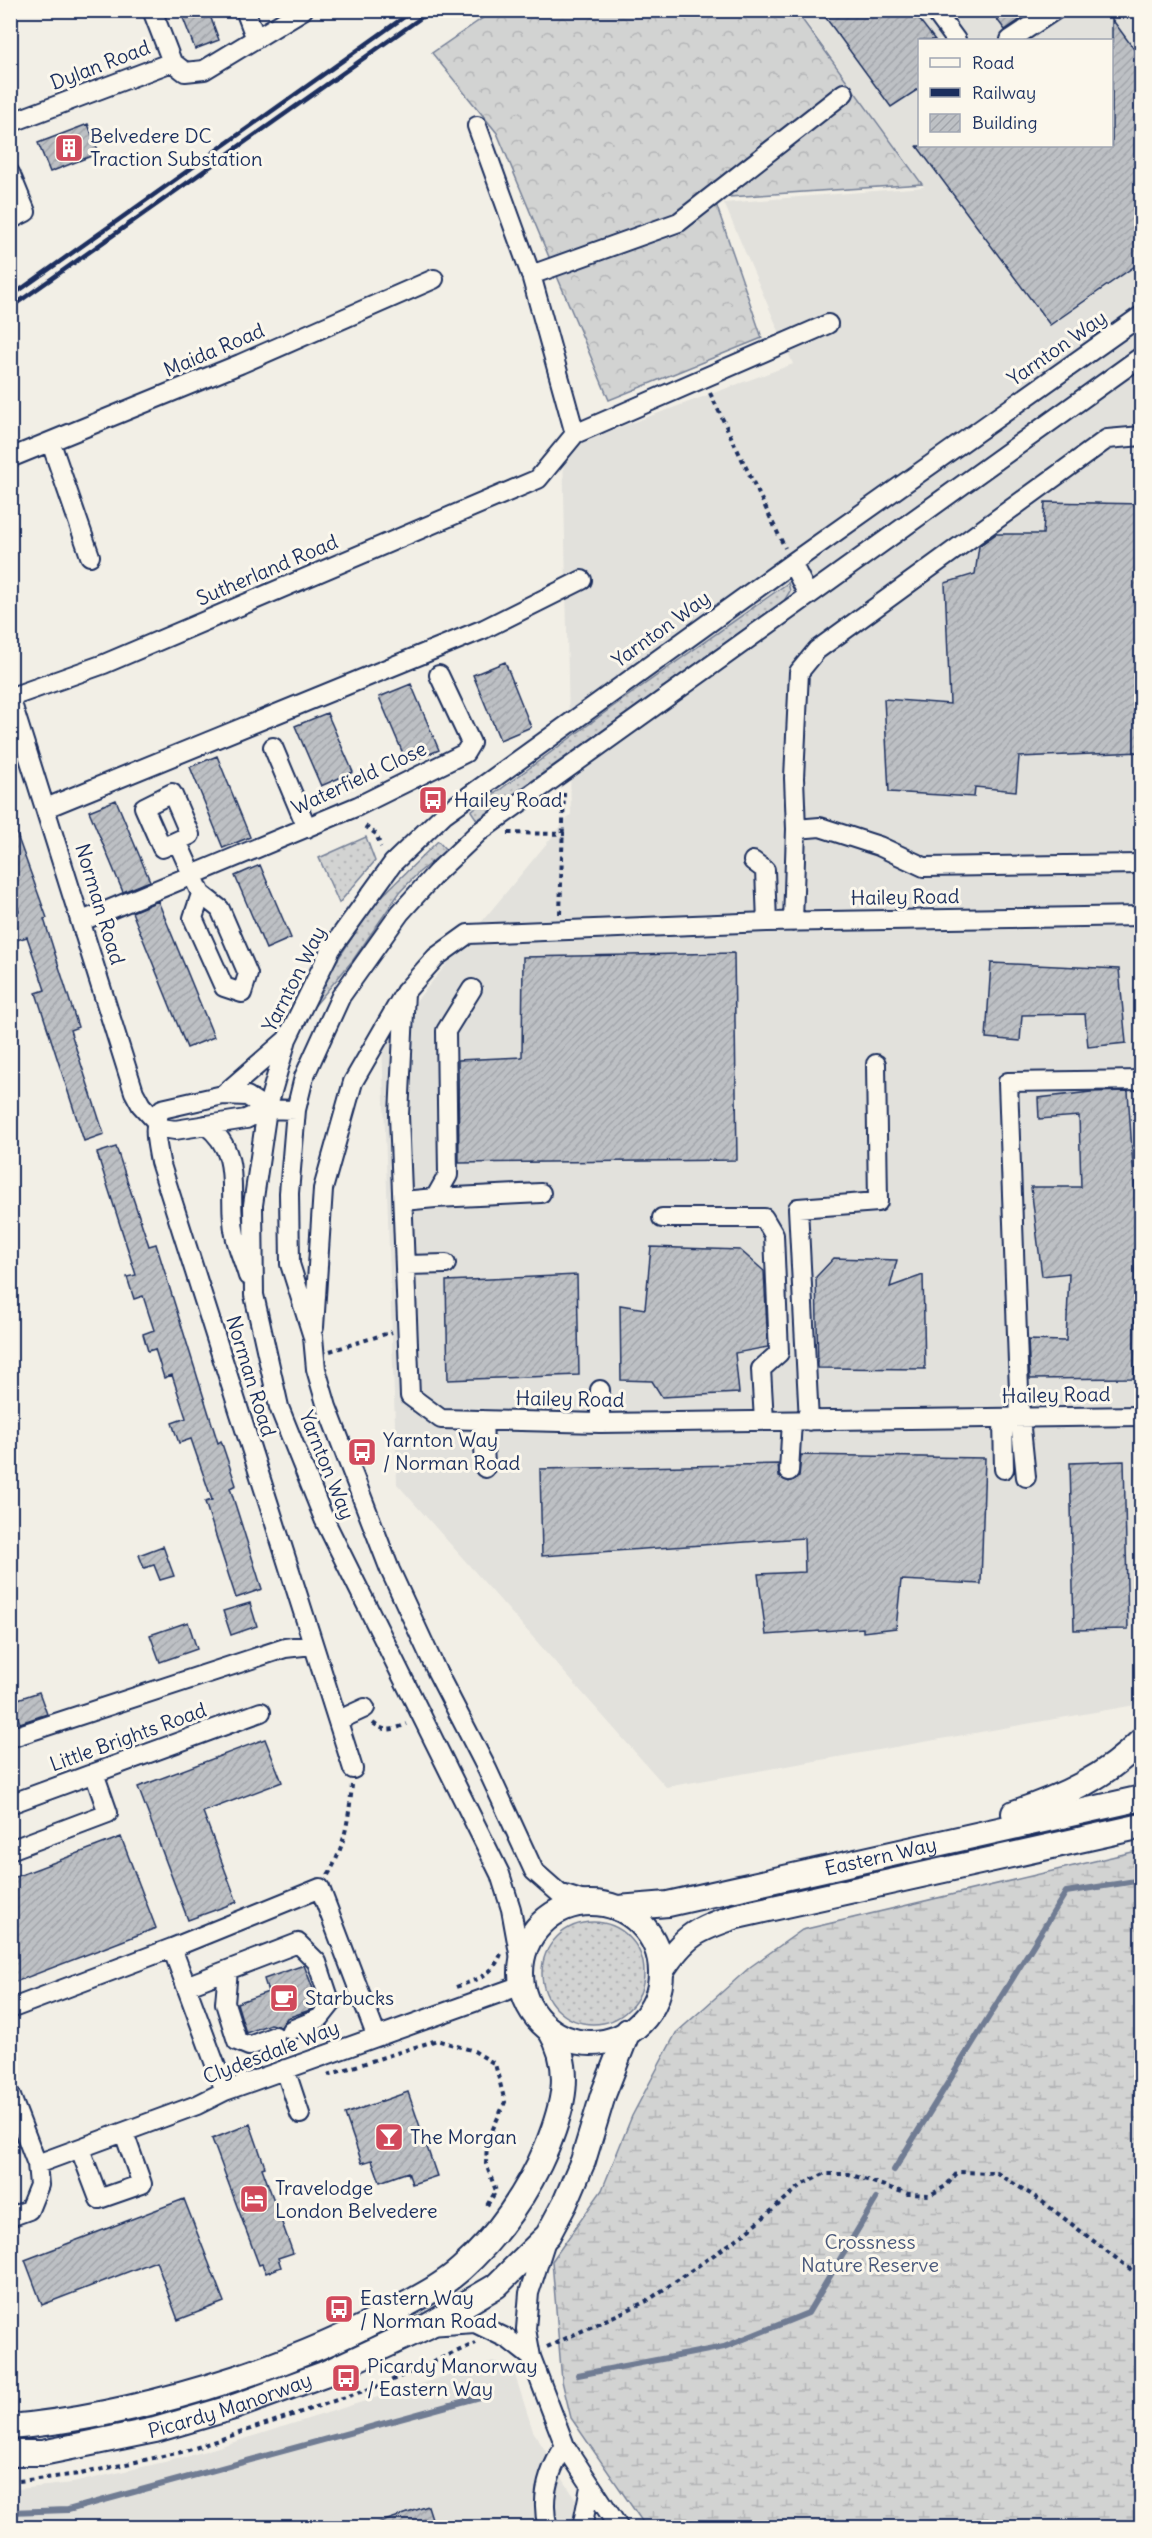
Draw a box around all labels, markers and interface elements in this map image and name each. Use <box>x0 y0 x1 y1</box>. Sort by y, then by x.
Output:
street label: Dylan Road <box>46 34 153 95</box>
legend <box>918 39 1113 147</box>
text: Road <box>972 51 1015 74</box>
text: Railway <box>972 81 1036 104</box>
text: Building <box>972 111 1037 134</box>
place label: Belvedere DC Traction Substation <box>90 123 262 171</box>
building icon: Belvedere DC Traction Substation <box>53 132 85 164</box>
street label: Yarnton Way <box>1002 304 1111 391</box>
street label: Maida Road <box>160 317 268 382</box>
street label: Sutherland Road <box>192 528 341 611</box>
street label: Yarnton Way <box>607 585 715 673</box>
street label: Waterfield Close <box>287 735 430 820</box>
bus stop icon: Hailey Road <box>417 784 449 816</box>
place label: Hailey Road <box>454 787 563 812</box>
street label: Norman Road <box>70 840 131 968</box>
street label: Hailey Road <box>851 883 960 910</box>
street label: Yarnton Way <box>256 922 331 1036</box>
street label: Norman Road <box>221 1312 282 1440</box>
street label: Hailey Road <box>1002 1381 1111 1408</box>
street label: Hailey Road <box>516 1385 625 1412</box>
street label: Yarnton Way <box>294 1407 361 1523</box>
place label: Yarnton Way / Norman Road <box>383 1427 520 1475</box>
bus stop icon: Yarnton Way / Norman Road <box>346 1436 378 1468</box>
street label: Little Brights Road <box>46 1697 210 1776</box>
street label: Eastern Way <box>822 1831 939 1881</box>
cafe icon: Starbucks <box>268 1982 300 2014</box>
place label: Starbucks <box>305 1985 394 2010</box>
street label: Clydesdale Way <box>199 2014 342 2089</box>
bar icon: The Morgan <box>373 2121 405 2153</box>
place label: The Morgan <box>410 2124 517 2149</box>
place label: Travelodge London Belvedere <box>275 2175 437 2223</box>
hotel icon: Travelodge London Belvedere <box>238 2183 270 2215</box>
park label: Crossness Nature Reserve <box>801 2229 939 2277</box>
place label: Eastern Way / Norman Road <box>360 2285 497 2333</box>
bus stop icon: Eastern Way / Norman Road <box>323 2293 355 2325</box>
place label: Picardy Manorway / Eastern Way <box>367 2353 538 2401</box>
bus stop icon: Picardy Manorway / Eastern Way <box>330 2362 362 2394</box>
street label: Picardy Manorway <box>146 2367 315 2443</box>

